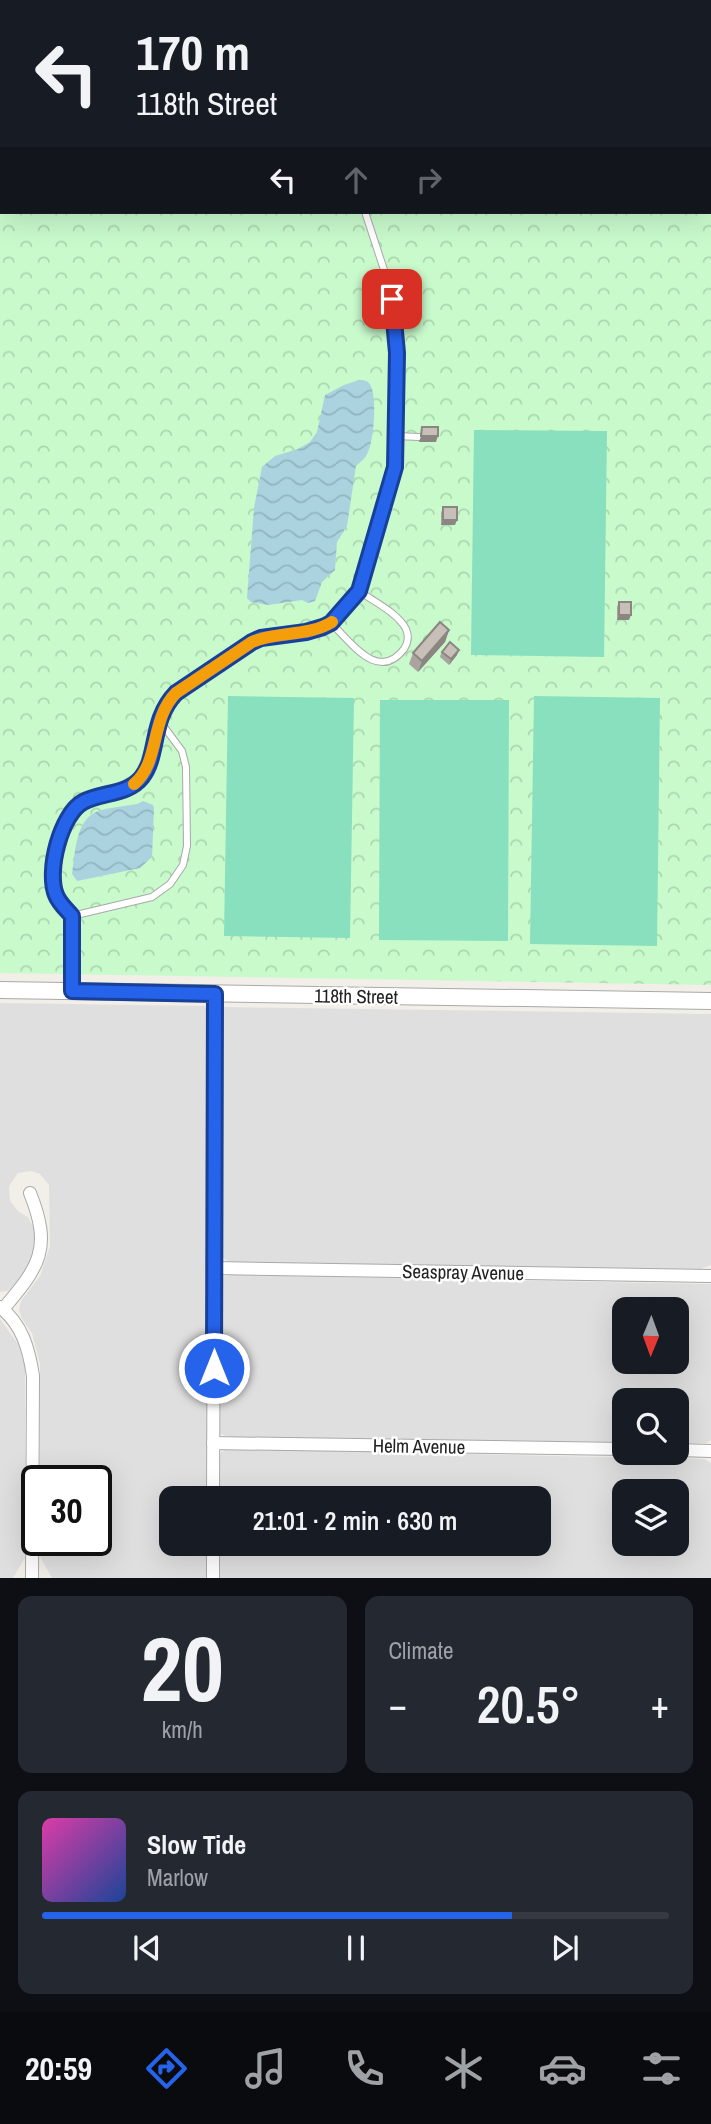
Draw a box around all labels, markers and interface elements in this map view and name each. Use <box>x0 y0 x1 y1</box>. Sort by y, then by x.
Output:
text: 170 m <box>136 19 250 85</box>
icon: left <box>21 28 112 119</box>
text: 118th Street <box>136 82 277 125</box>
icon: left <box>264 161 302 199</box>
icon: ahead <box>337 161 375 199</box>
icon: right <box>410 161 448 199</box>
pin <box>362 269 422 329</box>
icon: arrive <box>373 280 411 318</box>
street label: 118th Street <box>314 982 399 1010</box>
street label: Seaspray Avenue <box>402 1258 524 1286</box>
north arrow <box>612 1297 690 1374</box>
map controls <box>612 1297 689 1556</box>
position arrow <box>177 1331 251 1405</box>
button: search <box>612 1388 689 1465</box>
street label: Helm Avenue <box>373 1432 465 1460</box>
speed limit sign: 30 <box>21 1465 112 1556</box>
button: layers <box>612 1479 689 1556</box>
text: 21:01 · 2 min · 630 m <box>253 1503 457 1538</box>
text: 20 <box>141 1607 224 1729</box>
text: Climate <box>389 1635 453 1666</box>
text: 20.5° <box>477 1669 581 1739</box>
text: − <box>389 1679 407 1730</box>
text: + <box>651 1679 669 1730</box>
text: km/h <box>162 1714 203 1745</box>
text: Slow Tide <box>147 1827 246 1862</box>
text: Marlow <box>147 1862 208 1893</box>
icon: previous <box>128 1929 166 1967</box>
icon: pause <box>337 1929 375 1967</box>
icon: next <box>546 1929 584 1967</box>
icon: directions <box>142 2044 191 2093</box>
icon: music <box>241 2044 290 2093</box>
icon: phone <box>340 2044 389 2093</box>
icon: climate <box>439 2044 488 2093</box>
icon: car <box>538 2044 587 2093</box>
icon: filters <box>637 2044 686 2093</box>
text: 20:59 <box>25 2047 92 2090</box>

